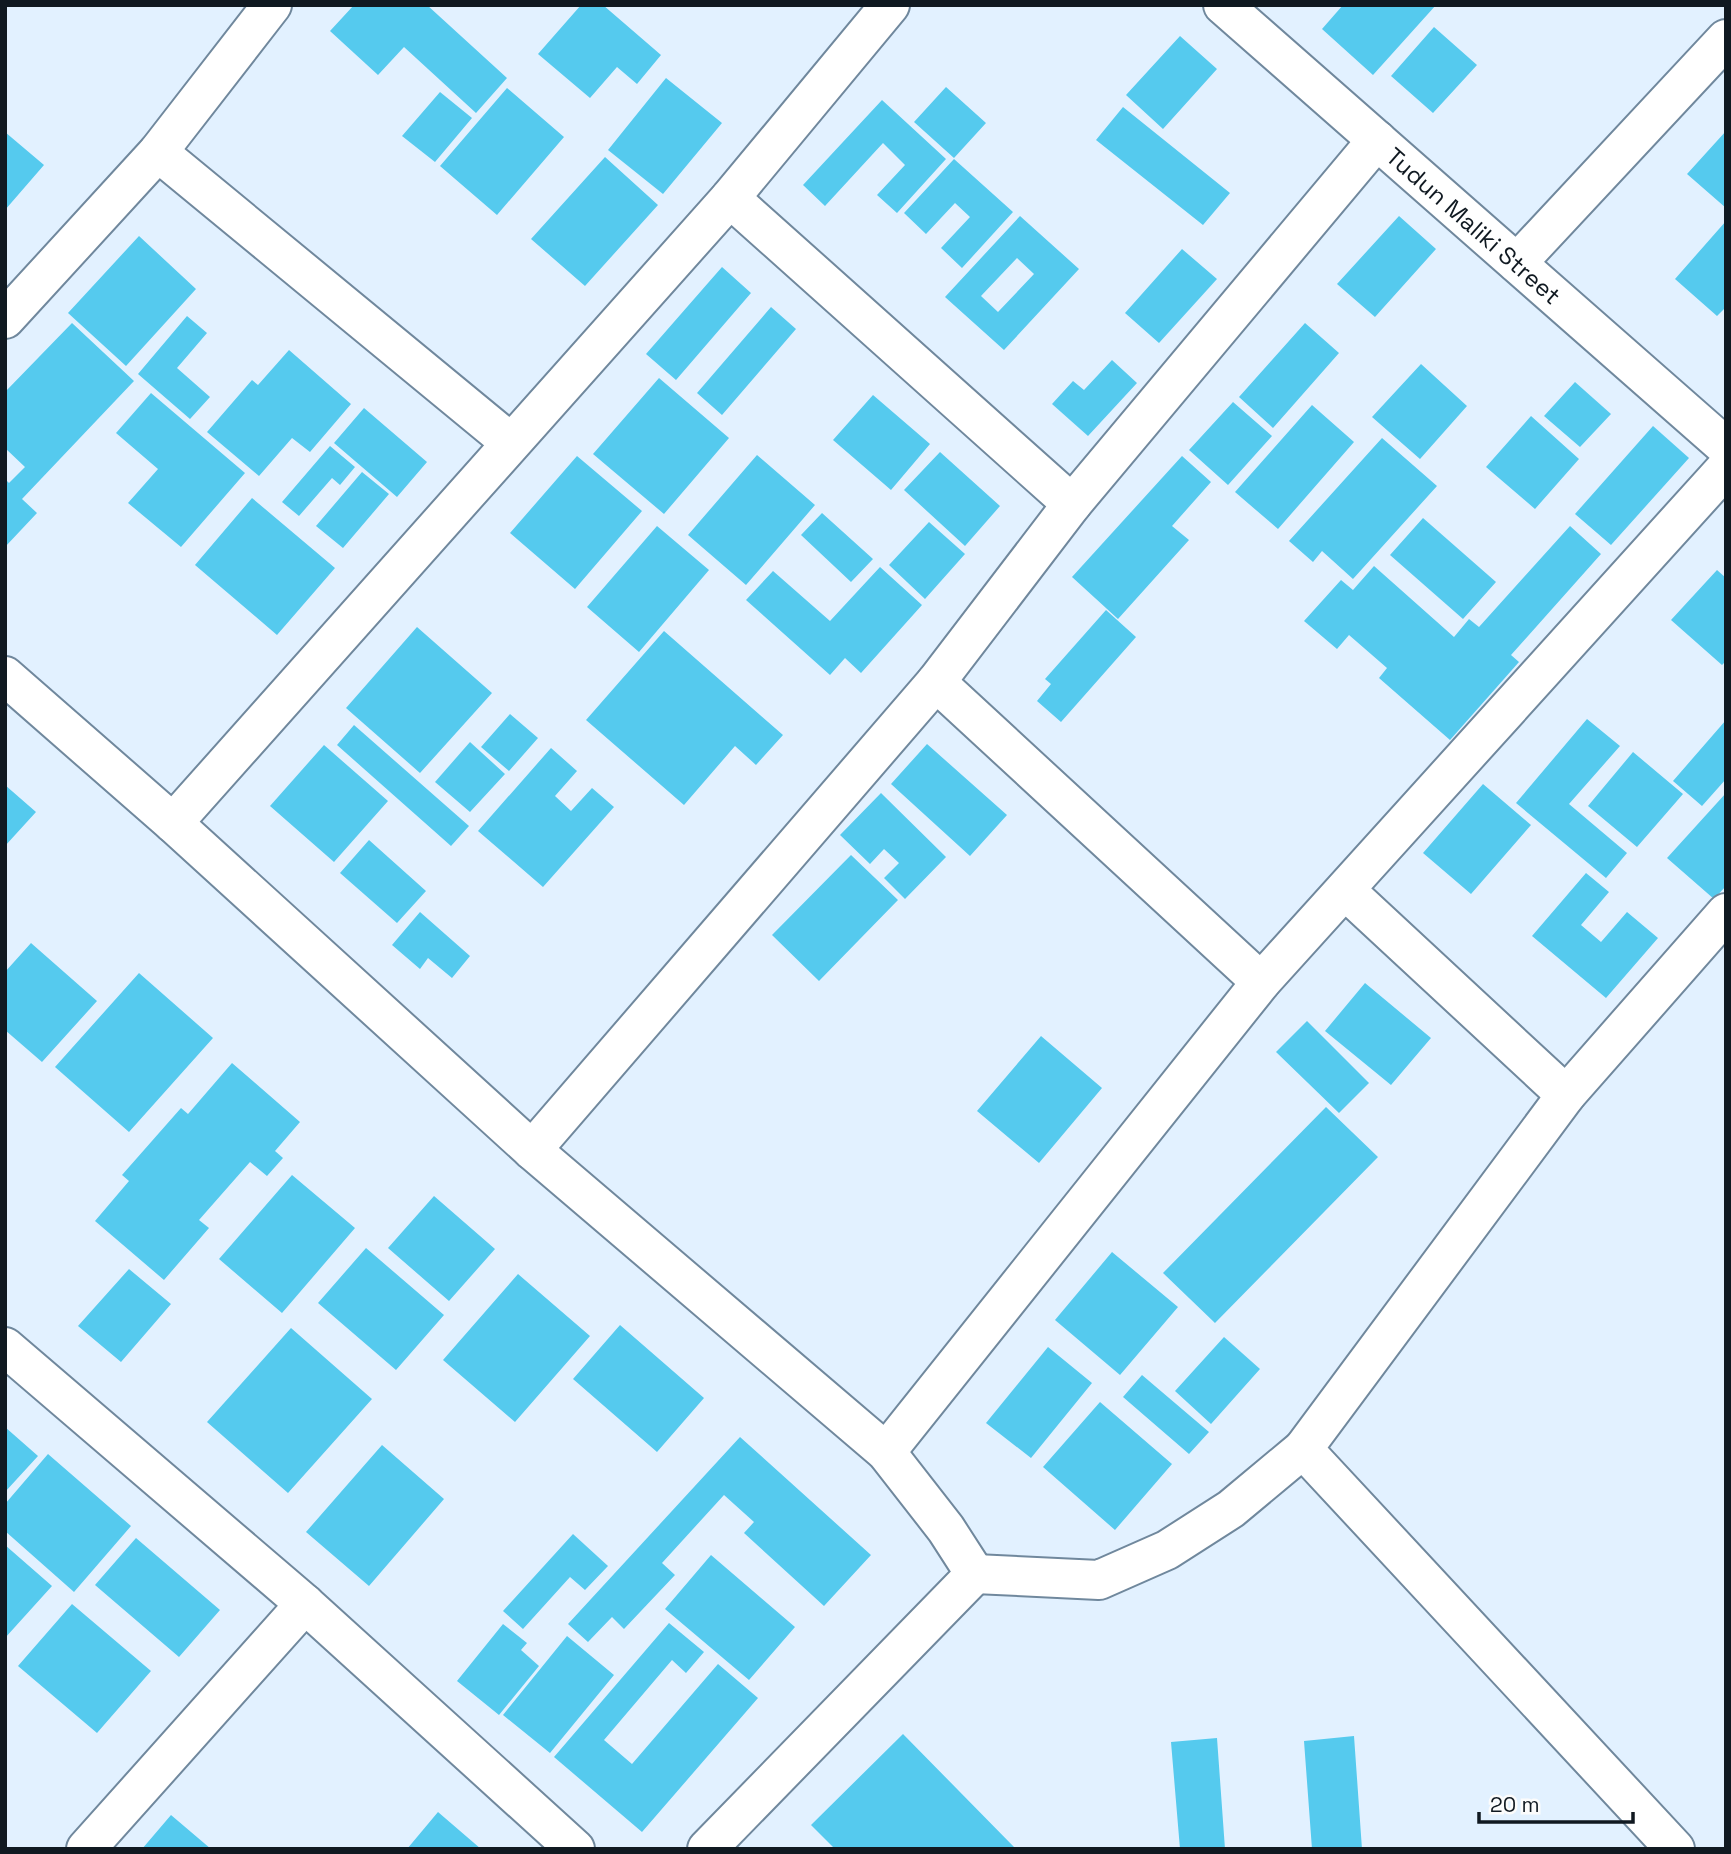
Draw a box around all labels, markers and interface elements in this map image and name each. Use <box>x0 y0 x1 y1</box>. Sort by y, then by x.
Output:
street label: Tudun Maliki Street <box>1380 140 1568 311</box>
scale bar <box>1479 1780 1633 1824</box>
text: 20 m <box>1490 1791 1540 1818</box>

